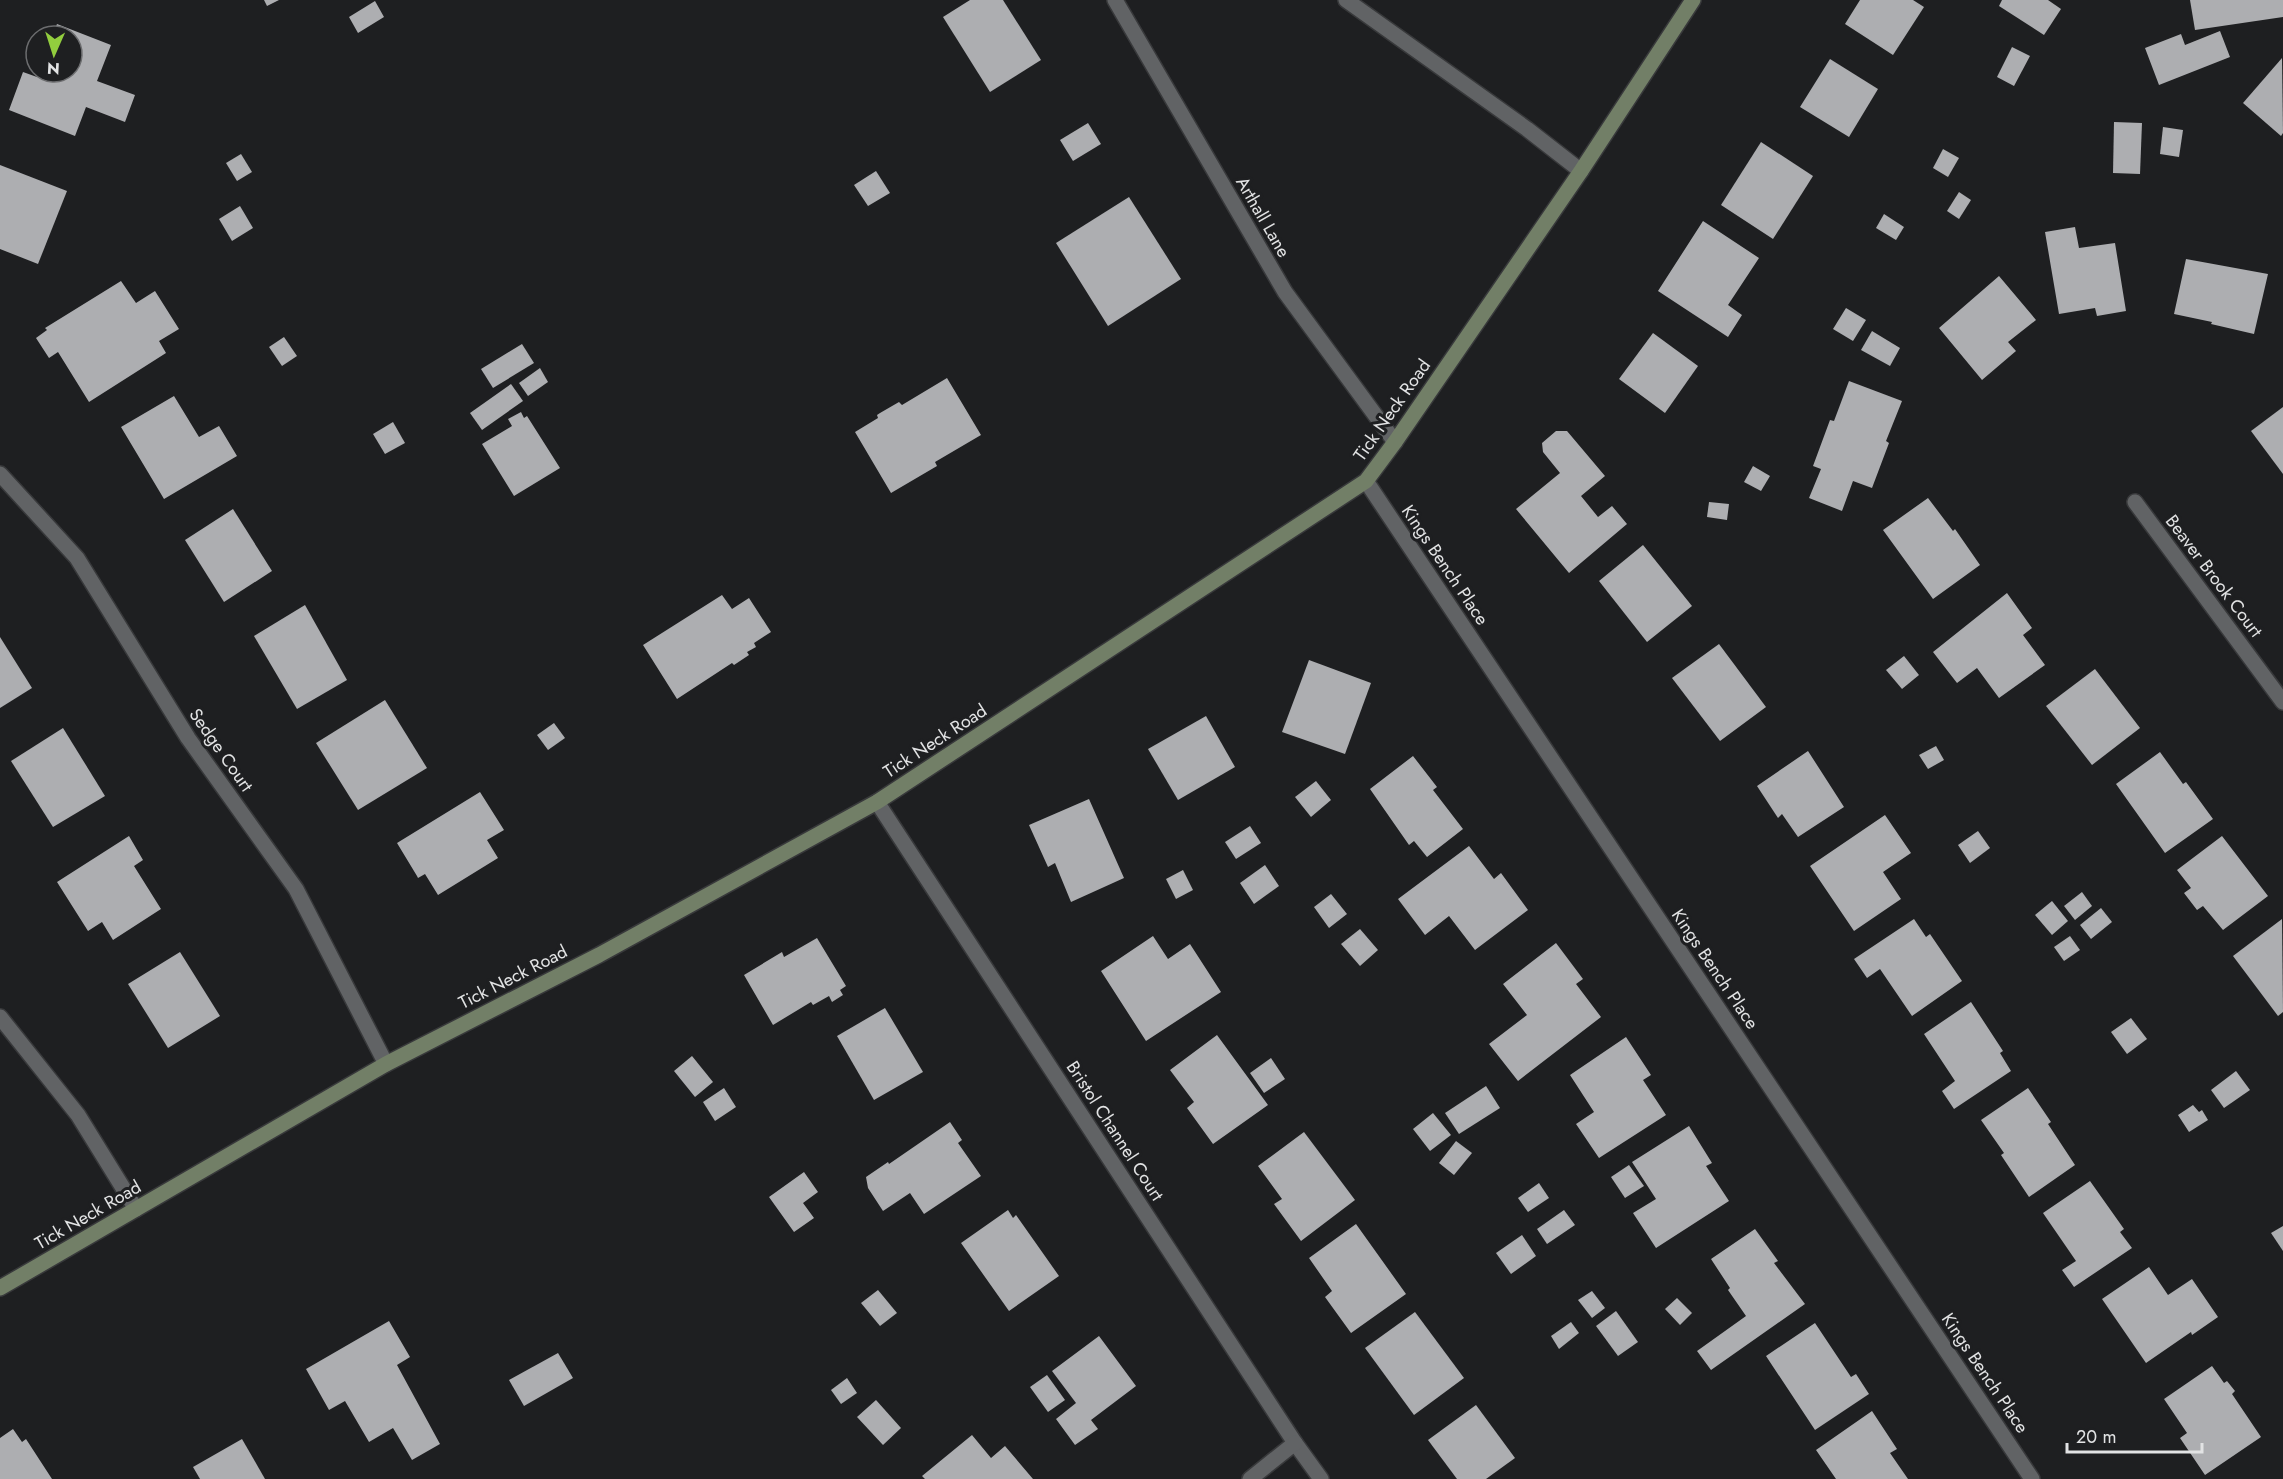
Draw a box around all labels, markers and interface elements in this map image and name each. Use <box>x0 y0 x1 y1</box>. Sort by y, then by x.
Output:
north arrow <box>24 24 84 84</box>
text: N <box>46 57 60 80</box>
street label: Arthall Lane <box>1229 172 1297 262</box>
street label: Tick Neck Road <box>1347 354 1437 466</box>
street label: Kings Bench Place <box>1395 500 1495 630</box>
street label: Beaver Brook Court <box>2159 509 2269 643</box>
street label: Tick Neck Road <box>878 698 992 784</box>
street label: Sedge Court <box>183 703 260 798</box>
street label: Kings Bench Place <box>1665 904 1765 1034</box>
street label: Tick Neck Road <box>454 938 572 1016</box>
street label: Bristol Channel Court <box>1060 1056 1170 1207</box>
street label: Tick Neck Road <box>30 1174 146 1256</box>
street label: Kings Bench Place <box>1935 1308 2035 1438</box>
scale bar <box>2067 1416 2202 1454</box>
text: 20 m <box>2076 1424 2116 1450</box>

